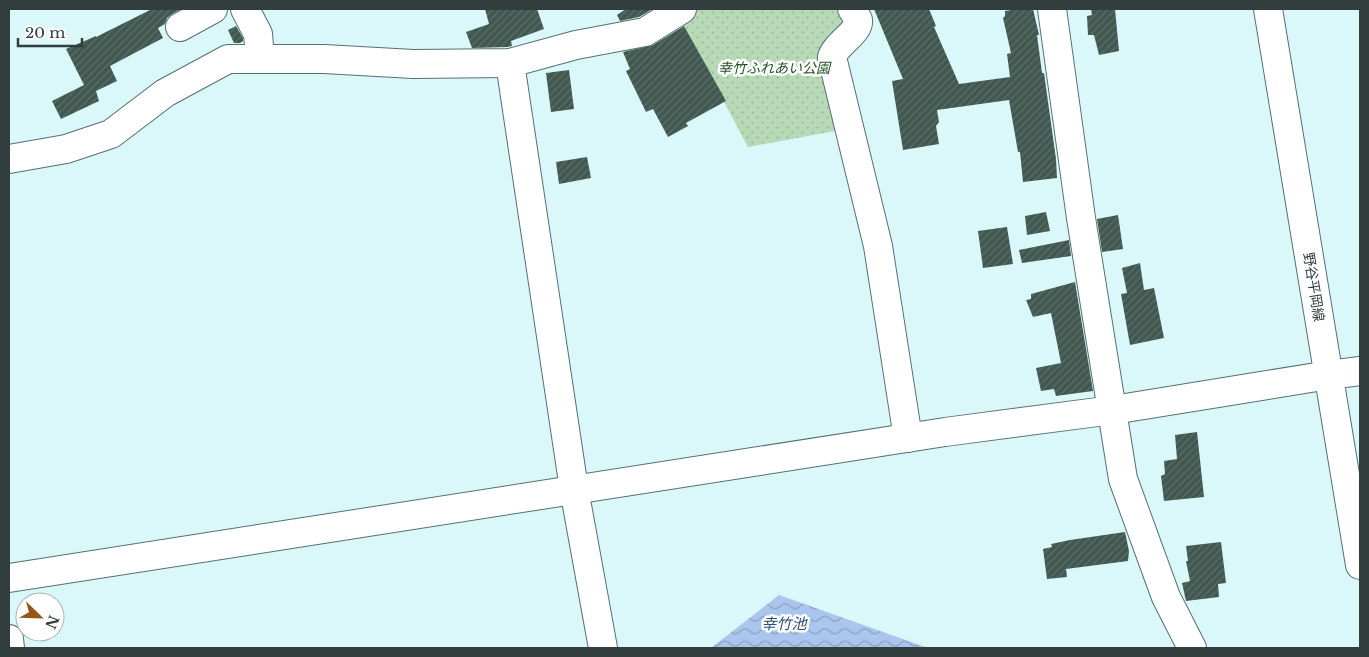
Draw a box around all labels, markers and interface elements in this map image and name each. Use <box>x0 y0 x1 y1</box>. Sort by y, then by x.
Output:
scale bar <box>18 15 81 47</box>
text: 20 m <box>25 23 65 42</box>
park label: 幸竹ふれあい公園 <box>718 59 832 77</box>
street label: 野谷平岡線 <box>1300 251 1328 323</box>
north arrow <box>15 592 65 642</box>
text: N <box>41 613 63 632</box>
water label: 幸竹池 <box>761 614 808 633</box>

